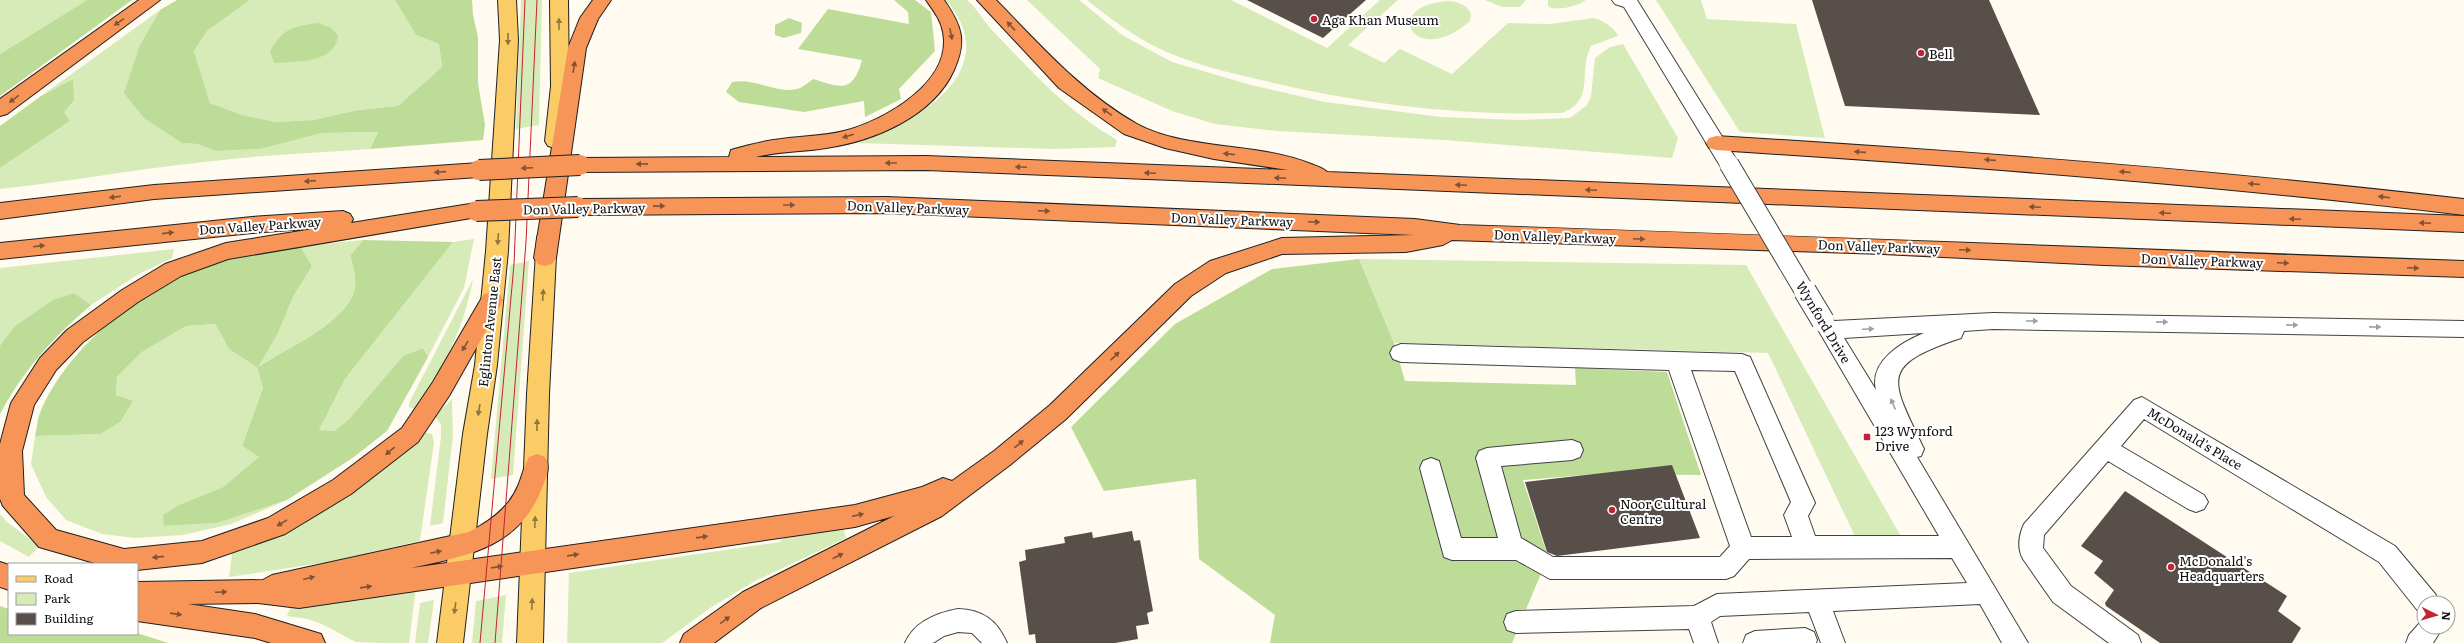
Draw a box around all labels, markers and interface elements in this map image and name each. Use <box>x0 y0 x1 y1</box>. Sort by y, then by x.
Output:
place label: Aga Khan Museum <box>1322 10 1439 29</box>
marker: Aga Khan Museum <box>1309 14 1319 24</box>
one-way arrow <box>556 17 562 30</box>
one-way arrow <box>113 18 124 26</box>
one-way arrow <box>1006 21 1016 31</box>
one-way arrow <box>949 28 955 41</box>
one-way arrow <box>505 33 511 46</box>
place label: Bell <box>1929 44 1953 63</box>
marker: Bell <box>1916 48 1926 58</box>
one-way arrow <box>571 61 577 73</box>
one-way arrow <box>8 95 19 103</box>
one-way arrow <box>1102 108 1112 116</box>
one-way arrow <box>842 134 854 140</box>
one-way arrow <box>1853 149 1866 155</box>
one-way arrow <box>1223 151 1235 157</box>
one-way arrow <box>1984 157 1996 164</box>
one-way arrow <box>884 160 897 166</box>
one-way arrow <box>635 161 648 167</box>
one-way arrow <box>521 164 533 171</box>
one-way arrow <box>1015 164 1027 171</box>
one-way arrow <box>434 169 446 176</box>
one-way arrow <box>2119 169 2131 175</box>
one-way arrow <box>1143 170 1156 176</box>
one-way arrow <box>1274 175 1286 182</box>
one-way arrow <box>304 178 316 185</box>
one-way arrow <box>2248 181 2260 187</box>
one-way arrow <box>1454 182 1467 188</box>
one-way arrow <box>1584 187 1597 193</box>
one-way arrow <box>109 194 121 200</box>
one-way arrow <box>2378 194 2390 200</box>
street label: Don Valley Parkway <box>846 195 970 219</box>
street label: Don Valley Parkway <box>522 197 646 219</box>
one-way arrow <box>783 202 796 208</box>
one-way arrow <box>653 203 666 209</box>
one-way arrow <box>2028 204 2041 210</box>
street label: Don Valley Parkway <box>1170 207 1294 231</box>
one-way arrow <box>1038 208 1050 215</box>
one-way arrow <box>2159 209 2171 216</box>
street label: Don Valley Parkway <box>198 211 322 239</box>
one-way arrow <box>2289 215 2301 222</box>
one-way arrow <box>1308 219 1320 226</box>
one-way arrow <box>2418 220 2431 226</box>
street label: Don Valley Parkway <box>1493 224 1617 248</box>
one-way arrow <box>162 230 174 236</box>
one-way arrow <box>494 233 501 245</box>
street label: Don Valley Parkway <box>1817 234 1941 258</box>
one-way arrow <box>1633 235 1645 242</box>
one-way arrow <box>33 243 45 250</box>
one-way arrow <box>1959 247 1972 253</box>
street label: Don Valley Parkway <box>2140 248 2264 272</box>
street label: Eglinton Avenue East <box>473 255 505 388</box>
one-way arrow <box>2277 260 2290 266</box>
one-way arrow <box>2407 264 2419 271</box>
street label: Wynford Drive <box>1792 277 1856 367</box>
one-way arrow <box>540 288 546 301</box>
one-way arrow <box>2026 318 2039 324</box>
one-way arrow <box>2156 319 2168 326</box>
one-way arrow <box>2286 322 2299 328</box>
one-way arrow <box>2369 324 2382 330</box>
one-way arrow <box>1862 326 1874 333</box>
one-way arrow <box>461 340 468 352</box>
one-way arrow <box>1110 351 1120 361</box>
one-way arrow <box>1890 398 1896 410</box>
street label: McDonald's Place <box>2144 402 2246 474</box>
one-way arrow <box>476 403 482 416</box>
one-way arrow <box>534 419 541 431</box>
place label: 123 Wynford Drive <box>1875 421 1953 455</box>
marker: 123 Wynford Drive <box>1862 432 1872 442</box>
one-way arrow <box>1014 439 1024 448</box>
one-way arrow <box>385 446 396 455</box>
place label: Noor Cultural Centre <box>1620 494 1707 528</box>
marker: Noor Cultural Centre <box>1607 505 1617 515</box>
one-way arrow <box>852 511 864 517</box>
one-way arrow <box>532 516 539 528</box>
one-way arrow <box>276 519 288 526</box>
one-way arrow <box>696 534 708 540</box>
one-way arrow <box>430 548 442 554</box>
place label: McDonald's Headquarters <box>2179 551 2264 585</box>
one-way arrow <box>567 552 579 558</box>
one-way arrow <box>832 553 844 559</box>
one-way arrow <box>152 554 164 560</box>
marker: McDonald's Headquarters <box>2166 562 2176 572</box>
legend <box>8 563 138 635</box>
one-way arrow <box>491 564 503 570</box>
text: Road <box>44 569 74 587</box>
one-way arrow <box>303 575 315 581</box>
one-way arrow <box>360 584 372 590</box>
text: Park <box>44 589 71 607</box>
one-way arrow <box>215 589 228 595</box>
north arrow <box>2416 595 2456 635</box>
one-way arrow <box>529 598 536 610</box>
one-way arrow <box>452 602 458 614</box>
text: Building <box>44 609 94 627</box>
one-way arrow <box>170 611 182 617</box>
text: N <box>2439 611 2455 621</box>
one-way arrow <box>720 616 730 624</box>

